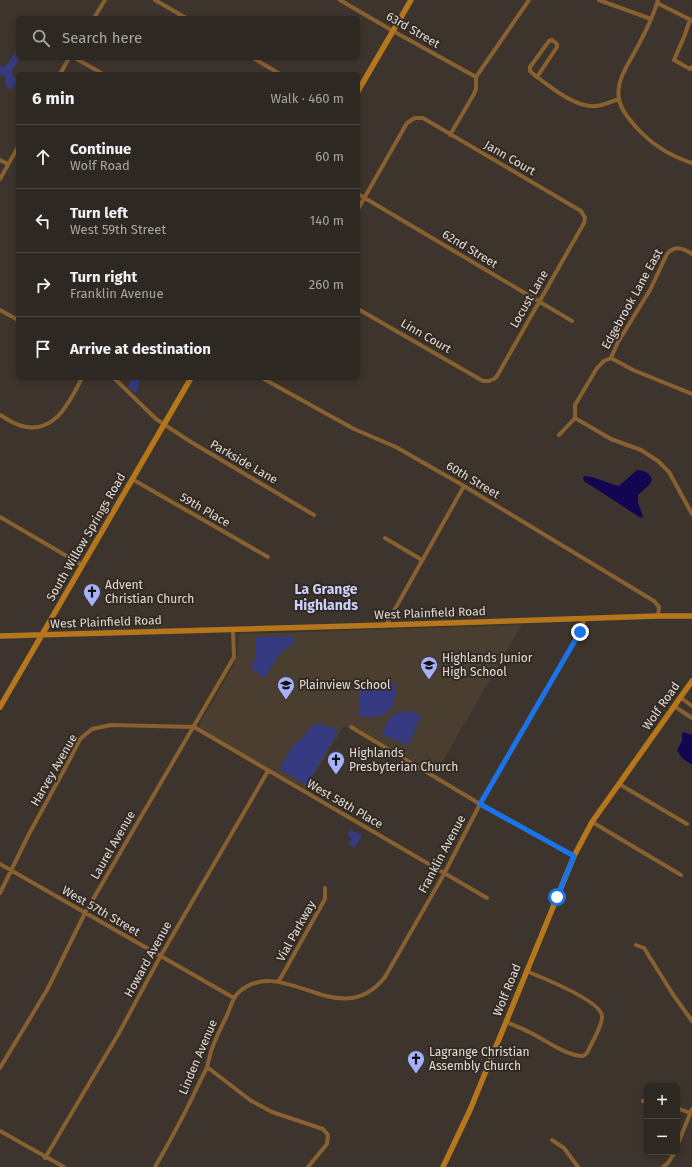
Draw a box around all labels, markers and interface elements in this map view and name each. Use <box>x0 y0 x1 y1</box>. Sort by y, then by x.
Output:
street label: 63rd Street <box>384 9 443 51</box>
search box <box>16 16 360 60</box>
icon: search <box>30 27 52 49</box>
text: Search here <box>62 29 142 47</box>
text: 6 min <box>32 88 75 109</box>
text: Walk · 460 m <box>271 91 344 106</box>
street label: Jann Court <box>482 138 539 179</box>
text: Continue <box>70 140 131 158</box>
icon: ahead <box>32 146 54 168</box>
text: 60 m <box>315 149 344 164</box>
text: Wolf Road <box>70 158 130 173</box>
text: Turn left <box>70 204 128 222</box>
icon: left <box>32 210 54 232</box>
text: 140 m <box>310 213 344 228</box>
text: West 59th Street <box>70 222 166 237</box>
street label: 62nd Street <box>440 227 501 271</box>
street label: Edgebrook Lane East <box>599 246 666 352</box>
text: Turn right <box>70 268 137 286</box>
street label: Locust Lane <box>507 268 551 330</box>
icon: right <box>32 274 54 296</box>
text: 260 m <box>309 277 344 292</box>
text: Franklin Avenue <box>70 286 164 301</box>
street label: Linn Court <box>398 316 454 356</box>
icon: arrive <box>32 338 54 360</box>
text: Arrive at destination <box>70 340 211 358</box>
street label: Parkside Lane <box>208 437 280 487</box>
street label: 60th Street <box>444 458 503 502</box>
street label: South Willow Springs Road <box>44 471 128 603</box>
street label: 59th Place <box>177 490 233 530</box>
place label: Advent Christian Church <box>105 578 194 606</box>
district label: La Grange Highlands <box>294 581 358 614</box>
church icon: Advent Christian Church <box>82 582 102 607</box>
street label: West Plainfield Road <box>374 604 486 622</box>
street label: West Plainfield Road <box>50 613 162 631</box>
route end <box>571 623 589 641</box>
place label: Highlands Junior High School <box>442 651 533 679</box>
school or university icon: Highlands Junior High School <box>419 655 439 680</box>
school or university icon: Plainview School <box>276 675 296 700</box>
place label: Plainview School <box>299 678 391 692</box>
street label: Wolf Road <box>639 679 683 733</box>
street label: Harvey Avenue <box>28 732 80 808</box>
place label: Highlands Presbyterian Church <box>349 746 458 774</box>
church icon: Highlands Presbyterian Church <box>326 750 346 775</box>
street label: West 58th Place <box>304 777 386 831</box>
street label: Laurel Avenue <box>88 808 138 882</box>
street label: Franklin Avenue <box>416 813 468 895</box>
street label: West 57th Street <box>60 883 143 939</box>
route start <box>548 888 566 906</box>
street label: Vial Parkway <box>274 898 319 964</box>
street label: Howard Avenue <box>121 919 175 999</box>
street label: Wolf Road <box>490 962 524 1018</box>
street label: Linden Avenue <box>176 1017 220 1097</box>
place label: Lagrange Christian Assembly Church <box>429 1045 530 1073</box>
church icon: Lagrange Christian Assembly Church <box>406 1049 426 1074</box>
map controls <box>644 1083 680 1155</box>
button: + <box>644 1083 680 1119</box>
button: − <box>644 1119 680 1155</box>

